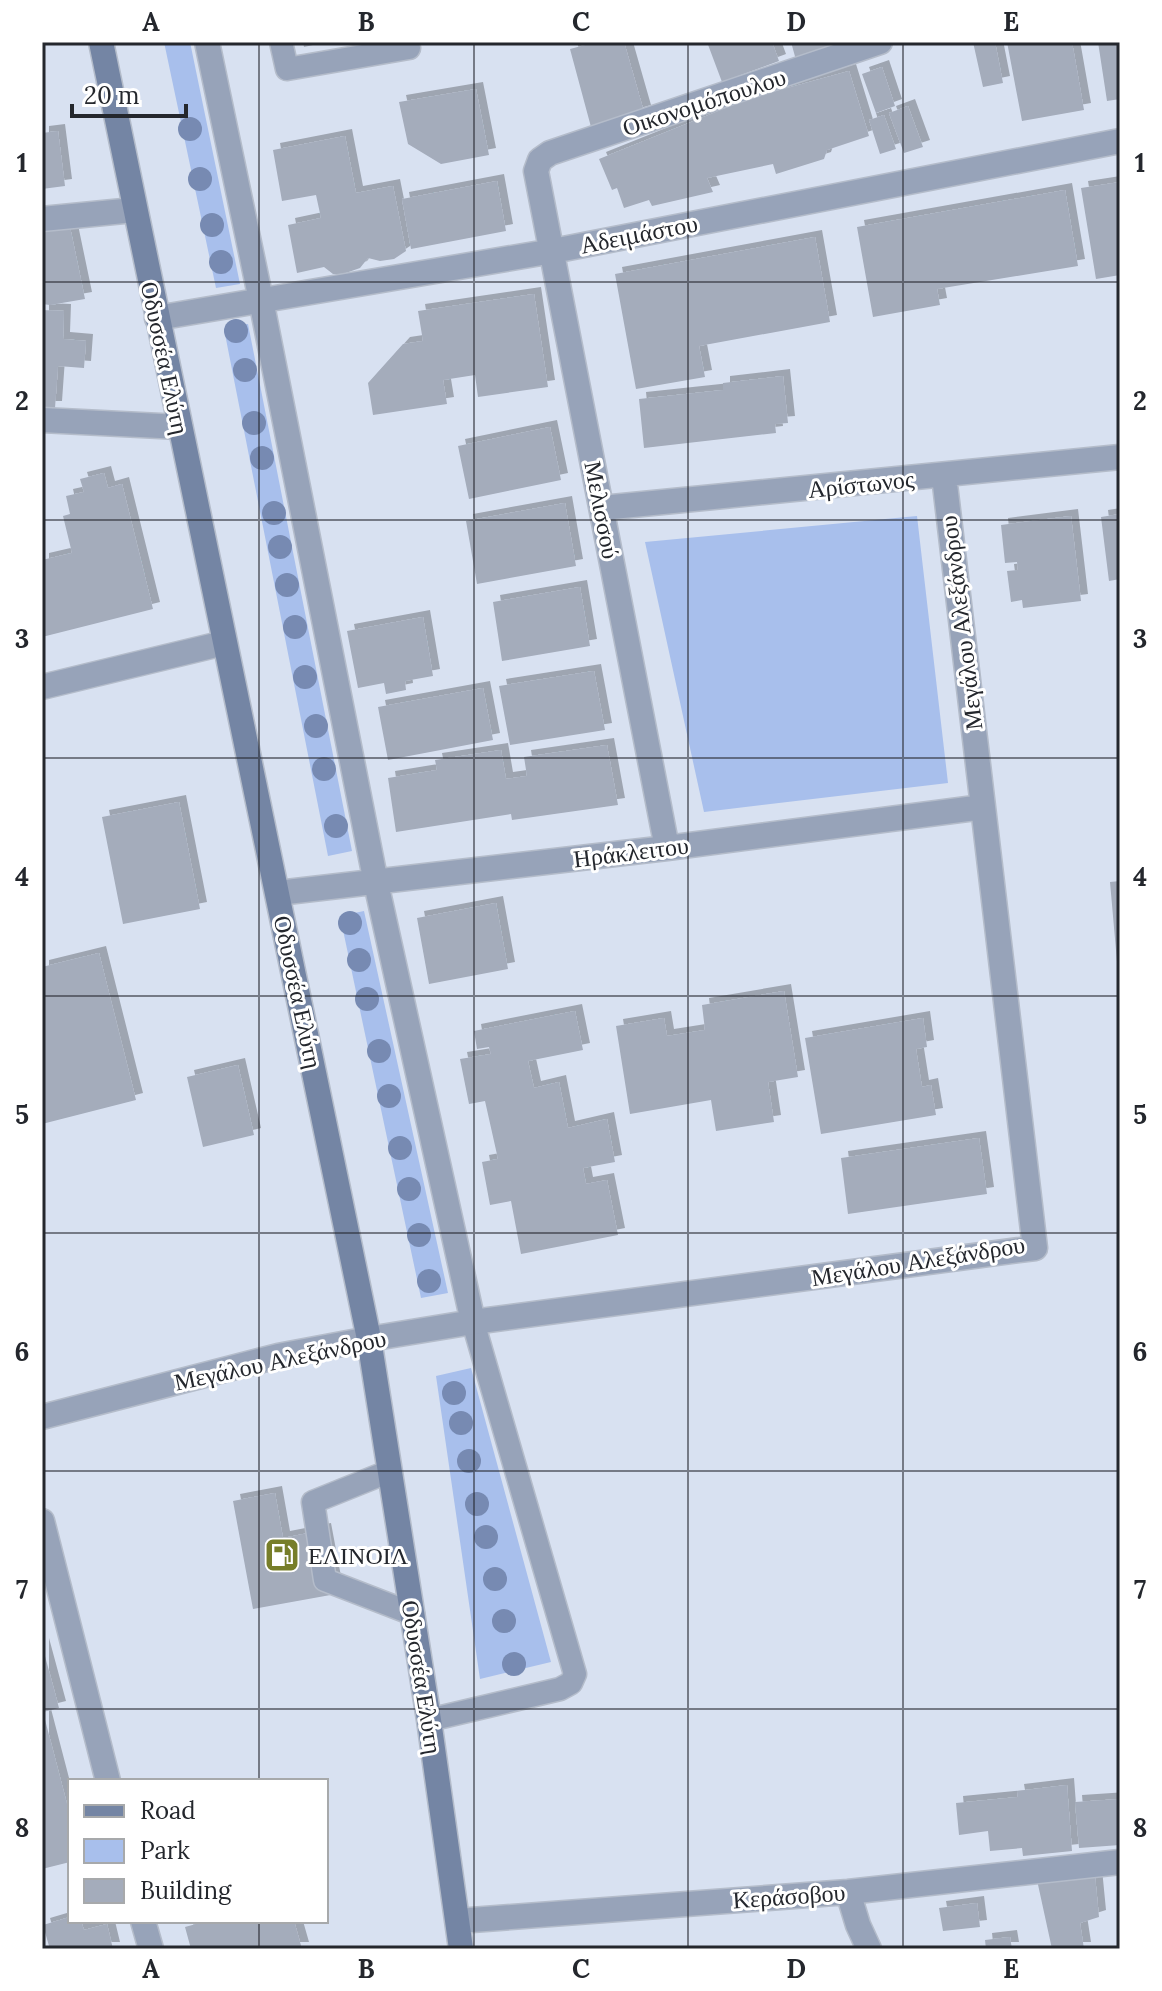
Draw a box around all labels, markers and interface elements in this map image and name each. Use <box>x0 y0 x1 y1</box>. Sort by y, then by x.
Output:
text: A <box>142 5 160 38</box>
text: B <box>357 5 375 38</box>
text: C <box>572 5 590 38</box>
text: D <box>786 5 806 38</box>
text: E <box>1003 5 1019 38</box>
street label: Οικονομόπουλου <box>618 61 790 143</box>
scale bar <box>72 68 186 118</box>
text: 20 m <box>84 80 140 111</box>
text: 1 <box>17 146 27 179</box>
text: 1 <box>1135 146 1145 179</box>
street label: Αδειμάστου <box>578 207 700 261</box>
street label: Οδυσσέα Ελύτη <box>134 279 196 437</box>
text: 2 <box>15 384 29 417</box>
text: 2 <box>1133 384 1147 417</box>
street label: Μελισσού <box>577 458 627 562</box>
street label: Αρίστωνος <box>806 463 916 505</box>
street label: Μεγάλου Αλεξάνδρου <box>932 514 990 732</box>
text: 3 <box>15 622 29 655</box>
text: 3 <box>1133 622 1147 655</box>
street label: Ηράκλειτου <box>572 830 690 874</box>
text: 4 <box>15 860 29 893</box>
text: 4 <box>1133 860 1147 893</box>
street label: Οδυσσέα Ελύτη <box>267 913 329 1071</box>
text: 5 <box>15 1098 29 1131</box>
text: 5 <box>1133 1098 1147 1131</box>
street label: Μεγάλου Αλεξάνδρου <box>809 1229 1027 1293</box>
street label: Μεγάλου Αλεξάνδρου <box>171 1322 389 1398</box>
text: 6 <box>15 1335 29 1368</box>
text: 6 <box>1133 1335 1147 1368</box>
fuel station icon: ΕΛΙΝΟΙΛ <box>263 1536 301 1574</box>
place label: ΕΛΙΝΟΙΛ <box>308 1540 409 1571</box>
text: 7 <box>16 1573 28 1606</box>
text: 7 <box>1134 1573 1146 1606</box>
street label: Οδυσσέα Ελύτη <box>395 1598 449 1756</box>
legend <box>68 1779 328 1923</box>
text: Road <box>140 1795 196 1826</box>
text: 8 <box>15 1811 29 1844</box>
text: 8 <box>1133 1811 1147 1844</box>
text: Park <box>140 1835 190 1866</box>
text: Building <box>140 1875 232 1906</box>
street label: Κεράσοβου <box>732 1877 846 1915</box>
text: A <box>142 1952 160 1985</box>
text: B <box>357 1952 375 1985</box>
text: C <box>572 1952 590 1985</box>
text: D <box>786 1952 806 1985</box>
text: E <box>1003 1952 1019 1985</box>

